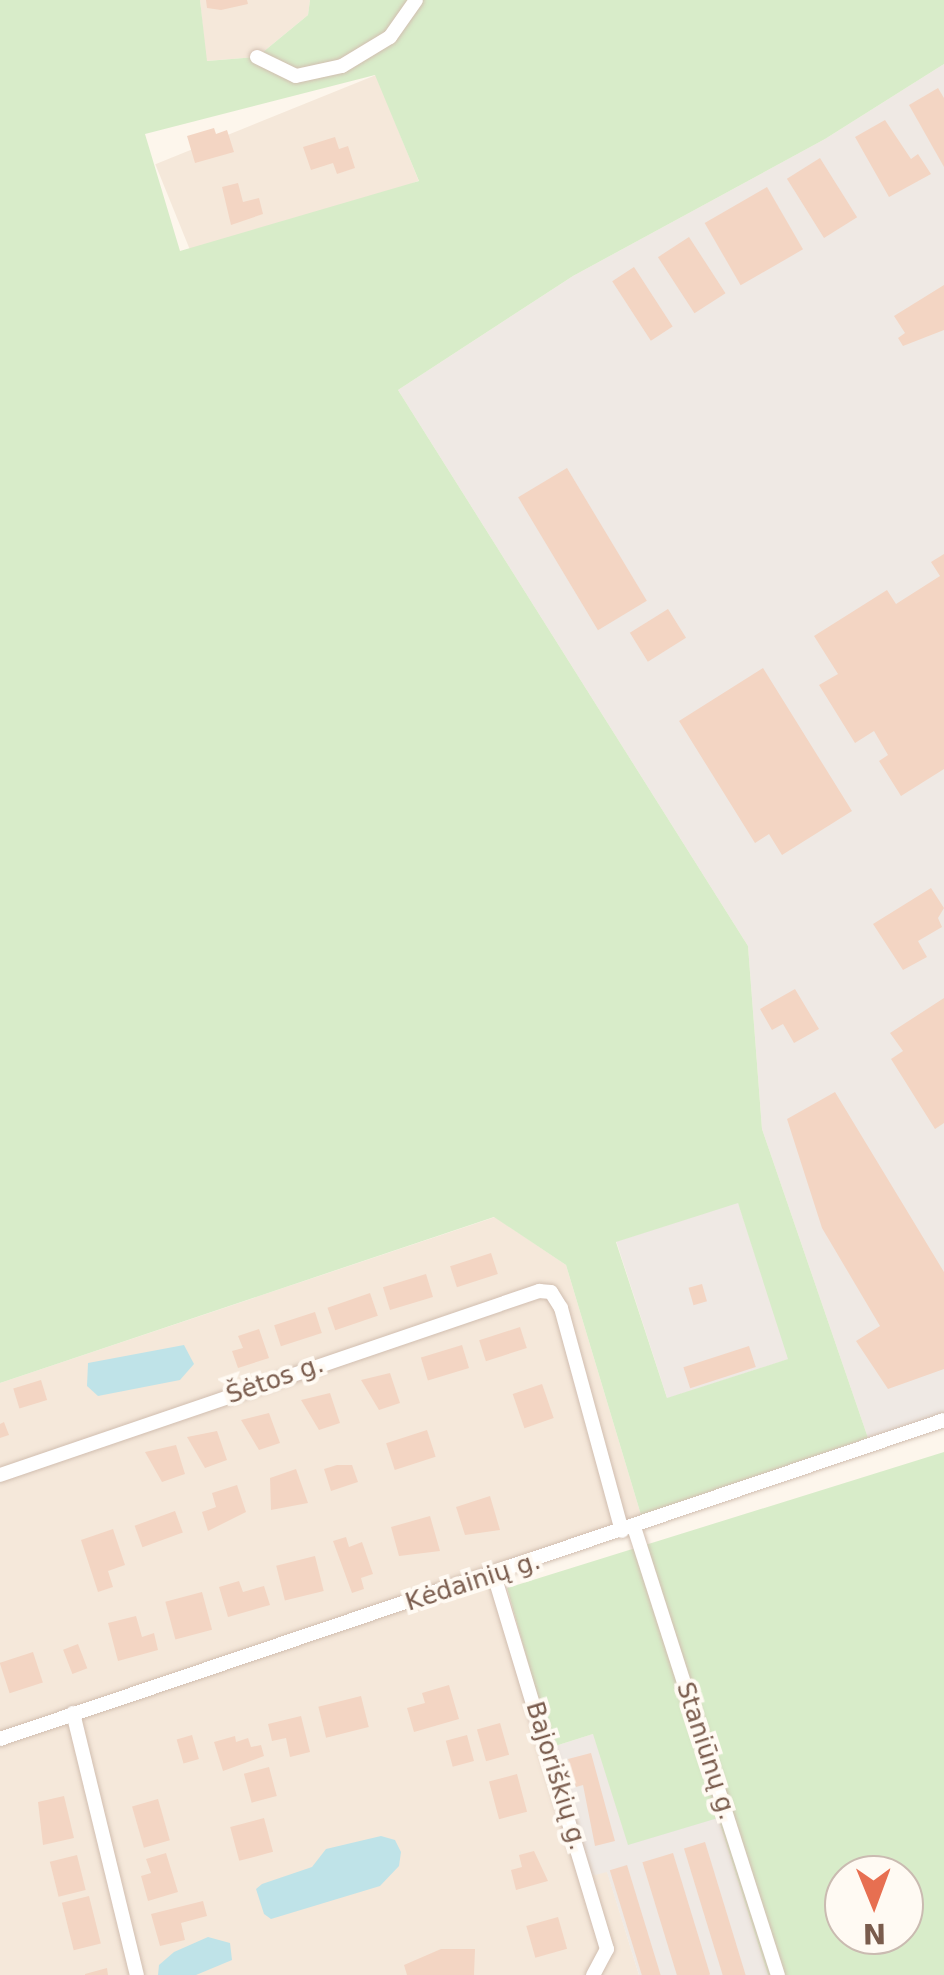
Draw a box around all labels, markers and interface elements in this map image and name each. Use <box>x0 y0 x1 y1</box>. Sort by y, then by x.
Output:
street label: Šėtos g. <box>222 1349 328 1411</box>
street label: Kėdainių g. <box>402 1546 544 1618</box>
street label: Staniūnų g. <box>670 1678 742 1824</box>
street label: Bajoriškių g. <box>519 1698 593 1854</box>
north arrow <box>824 1855 924 1955</box>
text: N <box>862 1917 887 1950</box>

